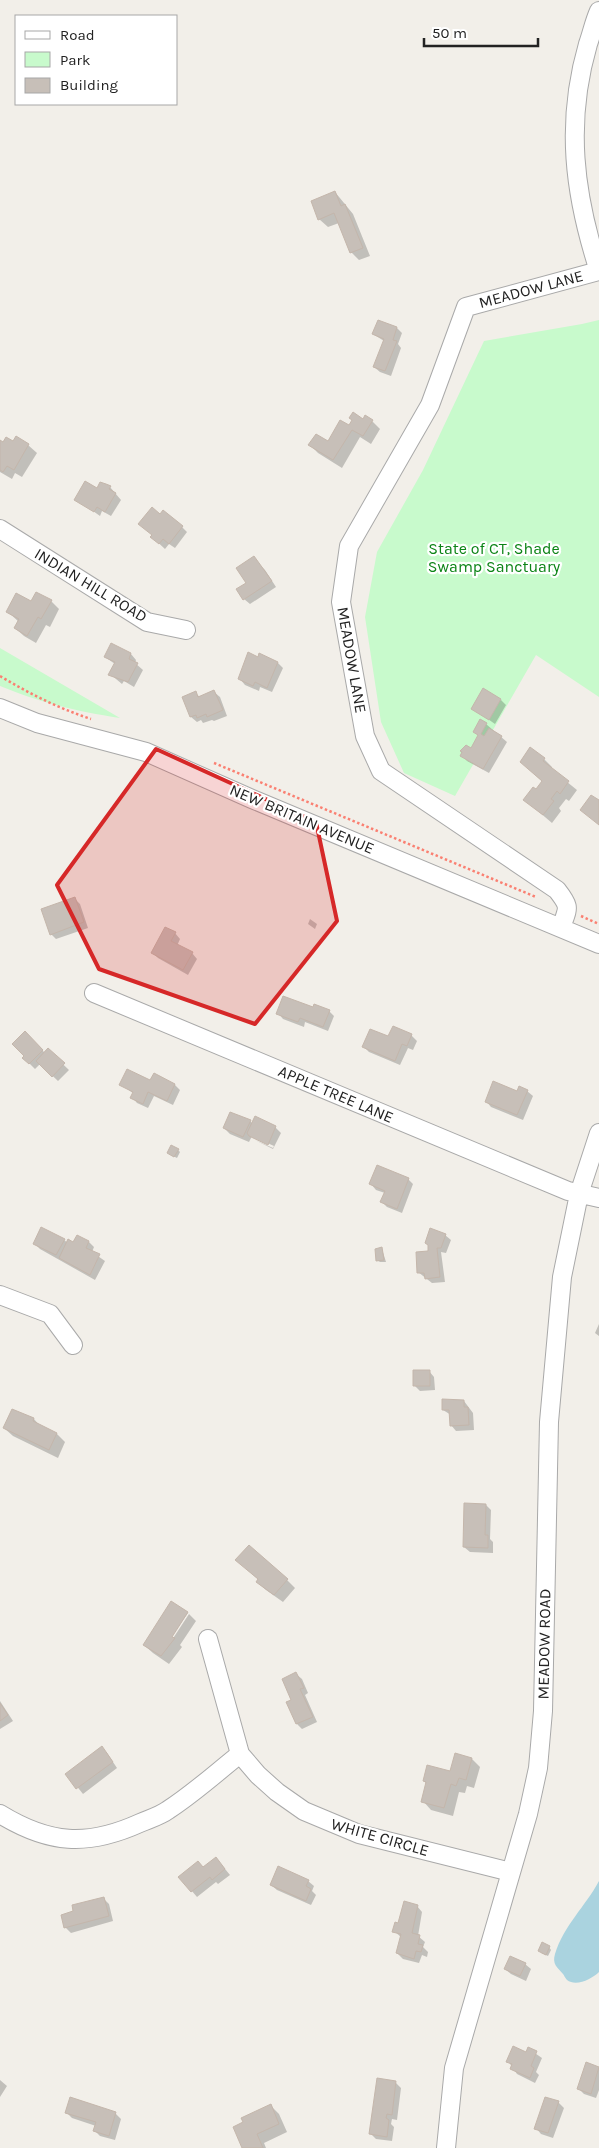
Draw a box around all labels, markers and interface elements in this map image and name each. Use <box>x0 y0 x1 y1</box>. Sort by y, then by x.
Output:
legend <box>15 15 178 105</box>
scale bar <box>424 15 538 47</box>
text: 50 m <box>432 24 467 42</box>
text: Road <box>60 26 95 44</box>
text: Park <box>60 51 90 69</box>
text: Building <box>60 76 118 94</box>
street label: MEADOW LANE <box>477 266 585 312</box>
park label: State of CT, Shade Swamp Sanctuary <box>428 539 561 576</box>
street label: INDIAN HILL ROAD <box>31 544 151 626</box>
street label: MEADOW LANE <box>333 605 371 715</box>
street label: NEW BRITAIN AVENUE <box>227 780 377 858</box>
street label: APPLE TREE LANE <box>276 1061 396 1127</box>
street label: MEADOW ROAD <box>534 1589 554 1699</box>
street label: WHITE CIRCLE <box>329 1814 431 1860</box>

